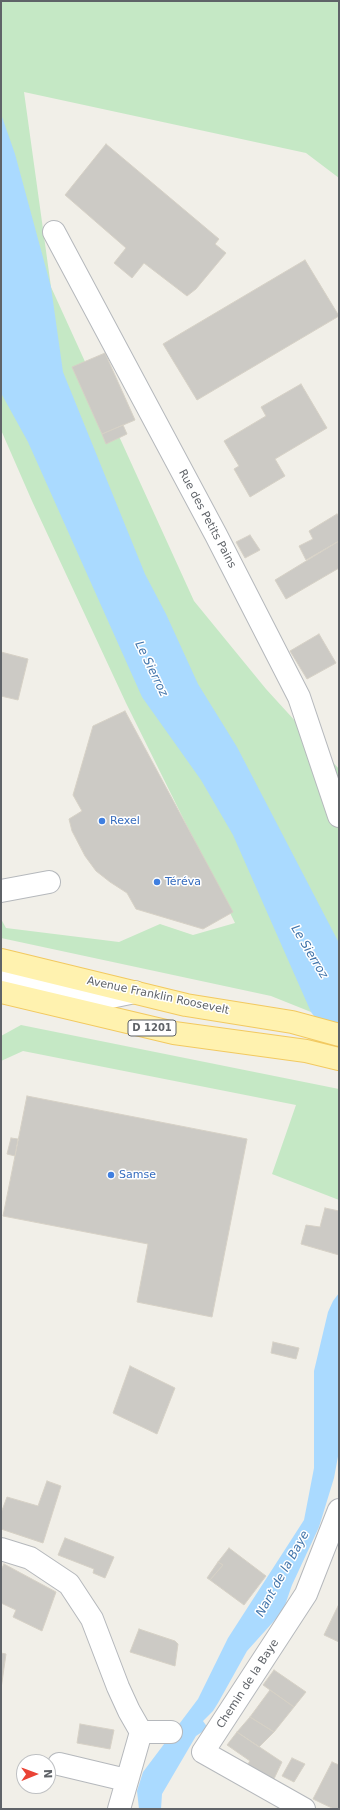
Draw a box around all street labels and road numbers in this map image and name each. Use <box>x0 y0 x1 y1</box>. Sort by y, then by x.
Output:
street label: Rue des Petits Pains <box>175 467 239 571</box>
street label: Avenue Franklin Roosevelt <box>86 974 230 1018</box>
road number: D 1201 <box>128 1020 176 1036</box>
street label: Chemin de la Baye <box>214 1637 282 1731</box>

